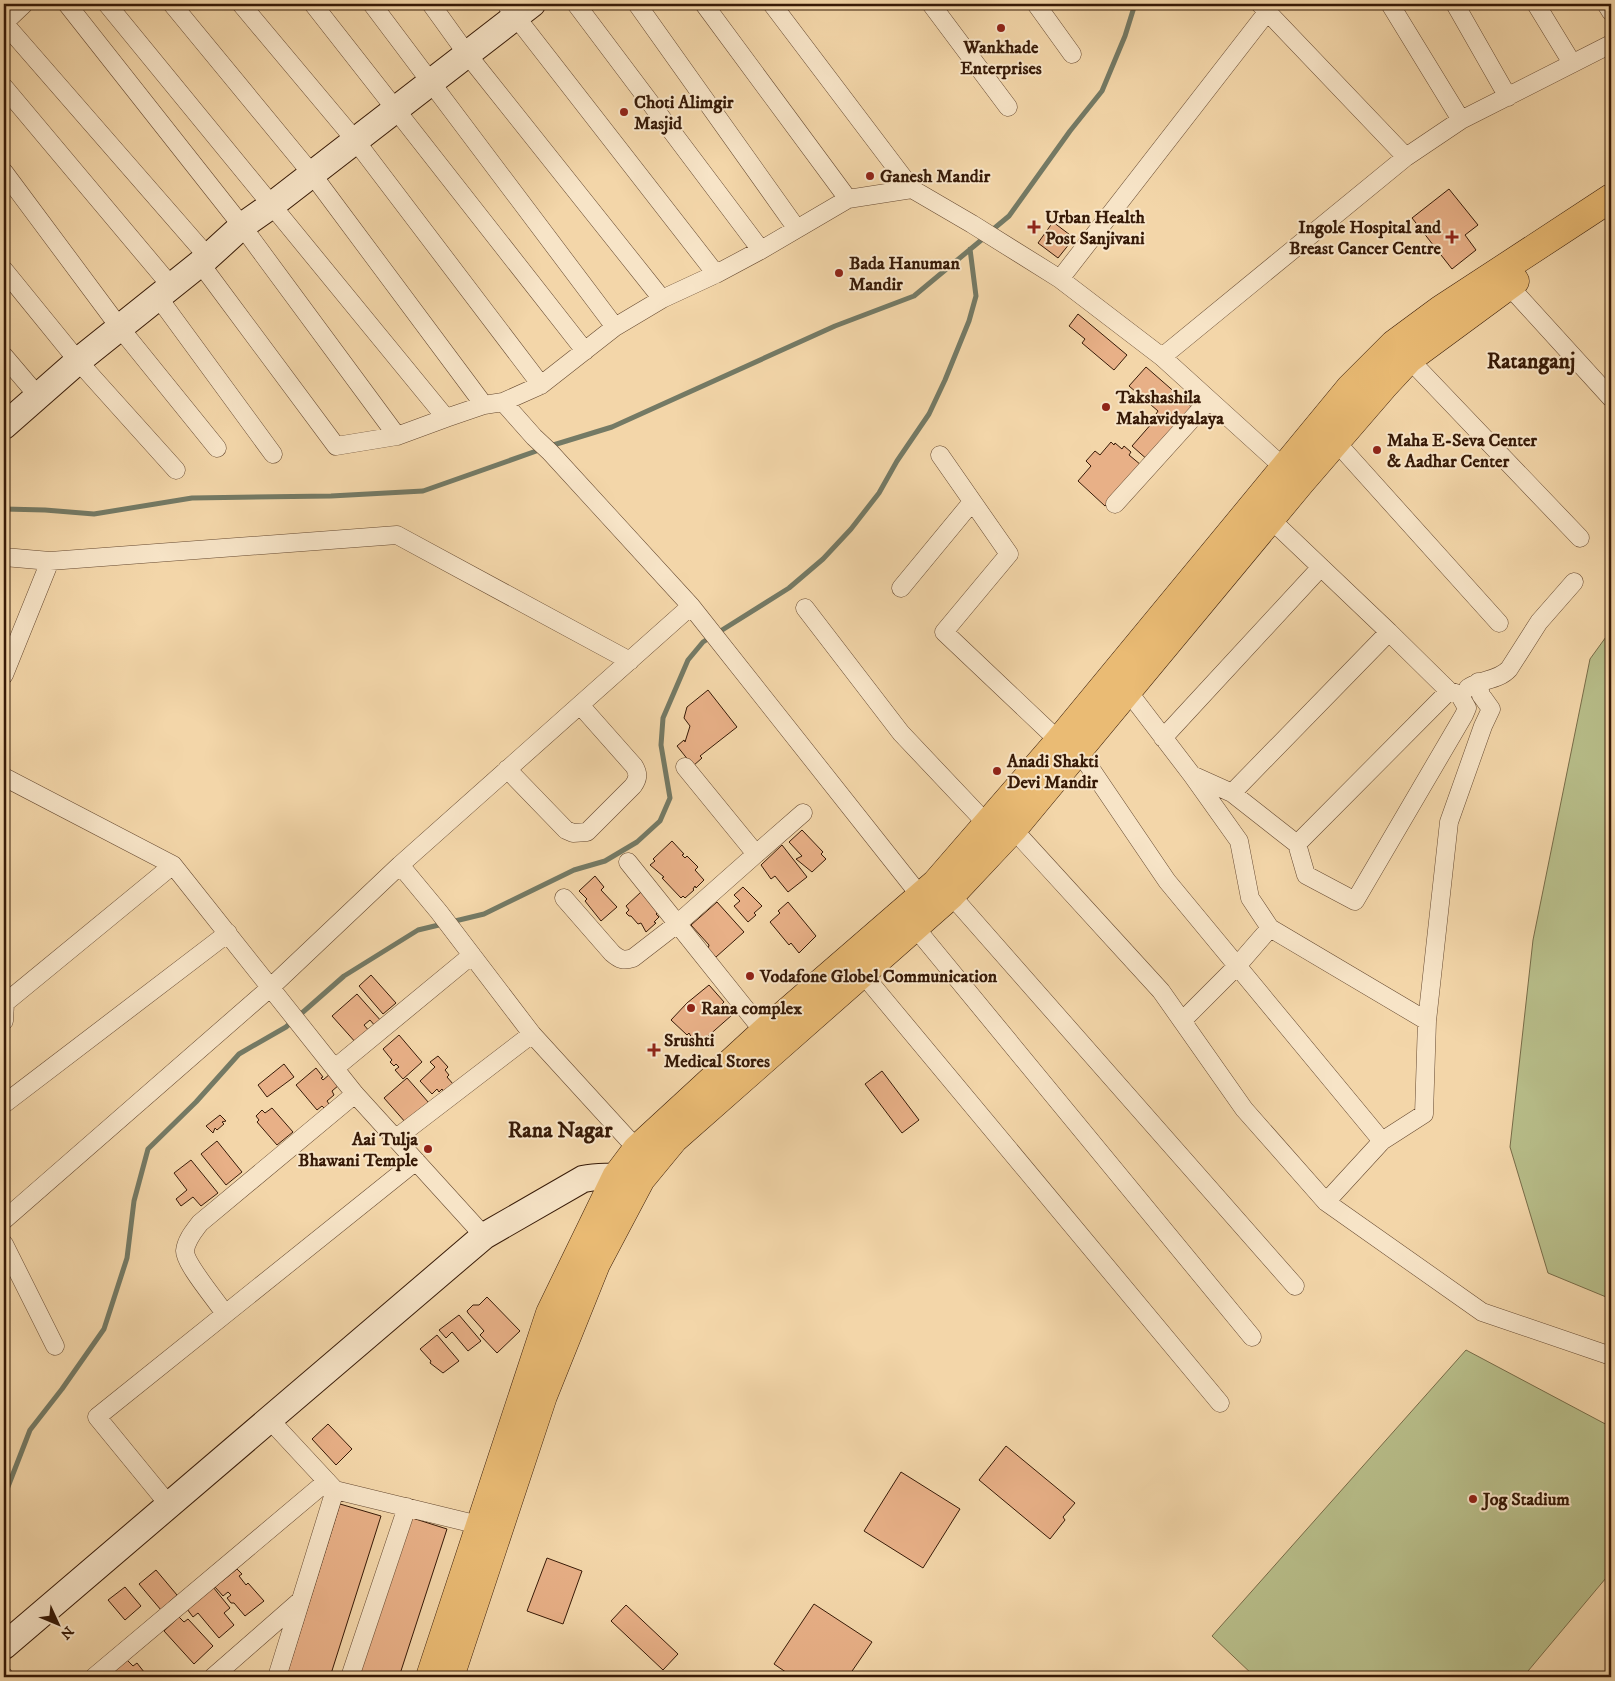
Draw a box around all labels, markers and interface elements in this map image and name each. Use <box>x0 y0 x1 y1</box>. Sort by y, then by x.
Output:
marker: Wankhade Enterprises <box>995 22 1007 34</box>
place label: Wankhade Enterprises <box>960 37 1042 80</box>
place label: Choti Alimgir Masjid <box>634 92 734 135</box>
marker: Choti Alimgir Masjid <box>618 106 630 118</box>
place label: Ganesh Mandir <box>880 166 990 188</box>
marker: Ganesh Mandir <box>864 170 876 182</box>
place label: Urban Health Post Sanjivani <box>1045 207 1145 250</box>
place label: Ingole Hospital and Breast Cancer Centre <box>1289 217 1442 260</box>
marker: Urban Health Post Sanjivani <box>1027 220 1041 234</box>
marker: Ingole Hospital and Breast Cancer Centre <box>1445 230 1459 244</box>
place label: Bada Hanuman Mandir <box>849 253 960 296</box>
marker: Bada Hanuman Mandir <box>833 267 845 279</box>
district label: Ratanganj <box>1487 348 1575 376</box>
place label: Takshashila Mahavidyalaya <box>1115 387 1224 430</box>
marker: Takshashila Mahavidyalaya <box>1100 401 1112 413</box>
place label: Maha E-Seva Center & Aadhar Center <box>1387 430 1537 473</box>
marker: Maha E-Seva Center & Aadhar Center <box>1371 444 1383 456</box>
place label: Anadi Shakti Devi Mandir <box>1006 751 1099 794</box>
marker: Anadi Shakti Devi Mandir <box>991 765 1003 777</box>
place label: Vodafone Globel Communication <box>759 966 998 988</box>
marker: Vodafone Globel Communication <box>744 970 756 982</box>
place label: Rana complex <box>701 998 802 1020</box>
marker: Rana complex <box>685 1002 697 1014</box>
place label: Srushti Medical Stores <box>664 1030 770 1073</box>
marker: Srushti Medical Stores <box>648 1044 660 1056</box>
district label: Rana Nagar <box>508 1117 613 1144</box>
place label: Aai Tulja Bhawani Temple <box>298 1129 419 1172</box>
marker: Aai Tulja Bhawani Temple <box>422 1143 434 1155</box>
place label: Jog Stadium <box>1481 1489 1570 1511</box>
marker: Jog Stadium <box>1467 1493 1479 1505</box>
north arrow <box>32 1598 82 1648</box>
text: N <box>56 1622 77 1643</box>

